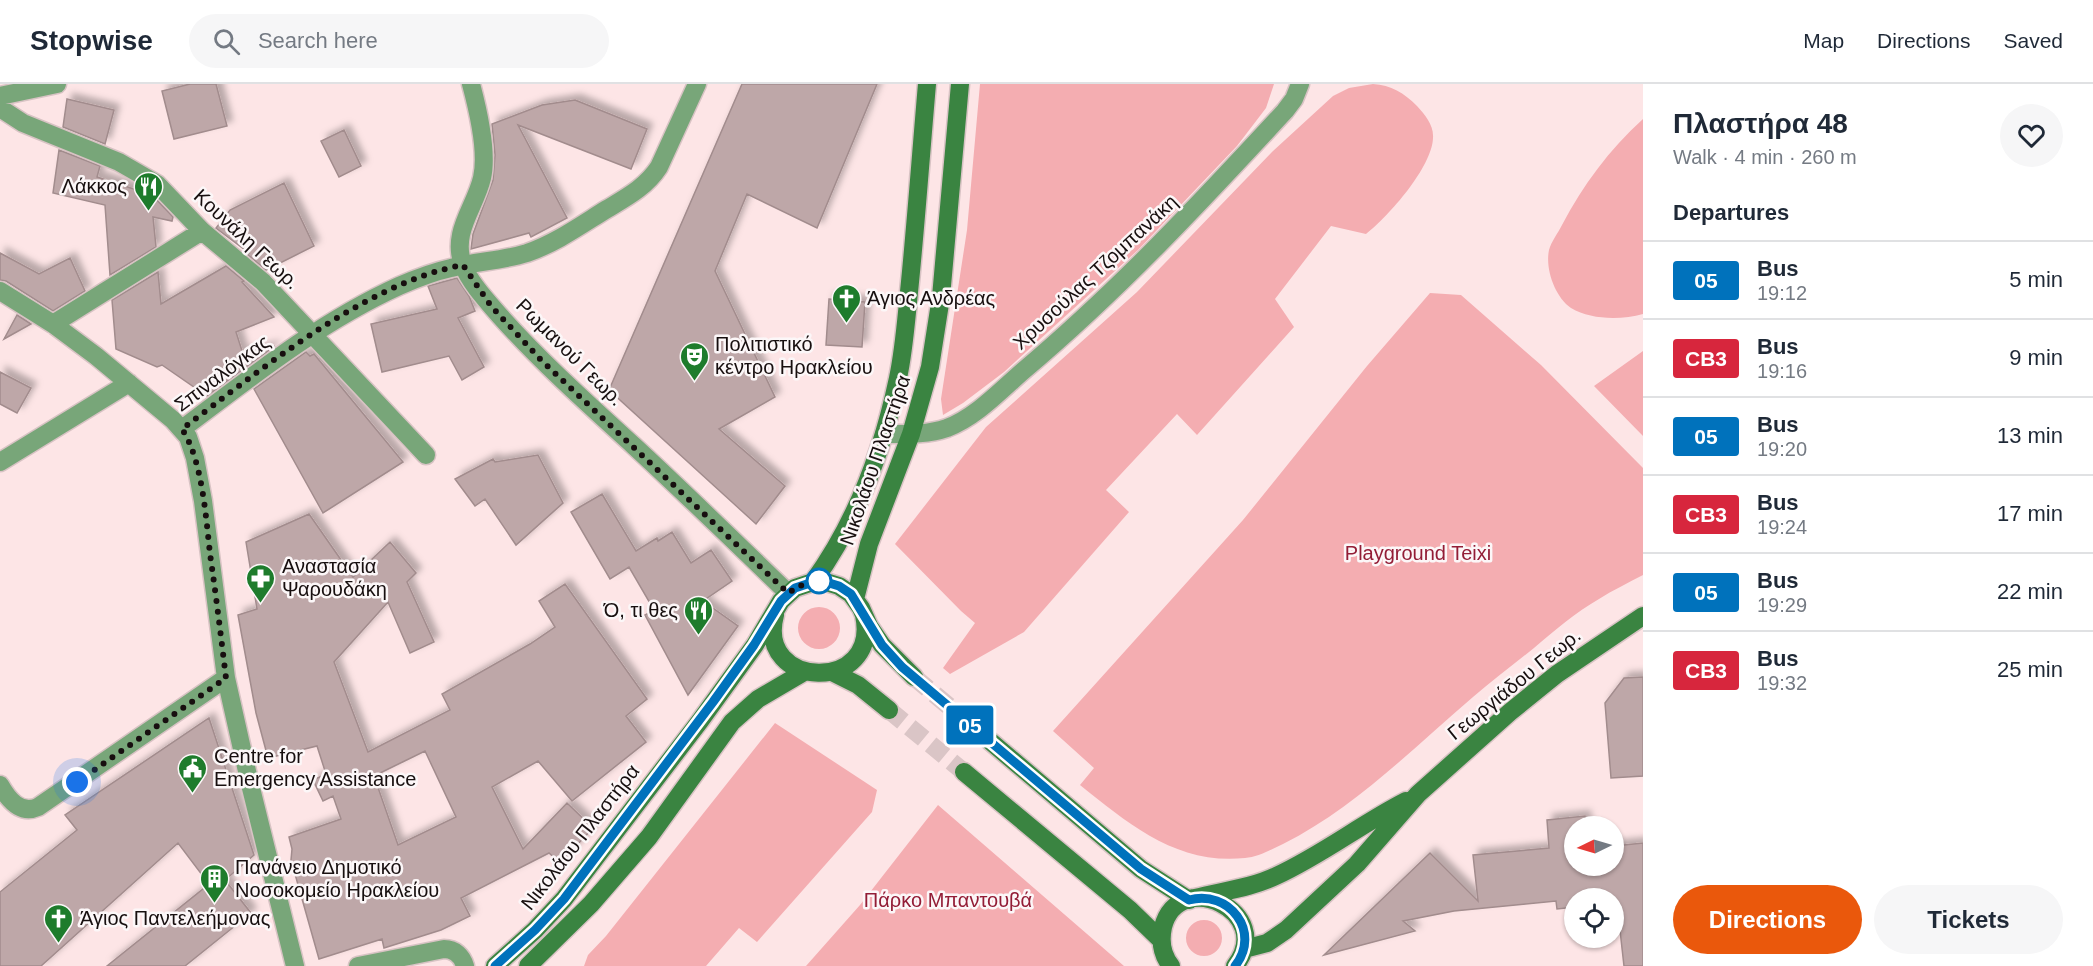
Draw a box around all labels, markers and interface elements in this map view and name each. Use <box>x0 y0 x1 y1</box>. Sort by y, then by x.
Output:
search box <box>189 14 609 68</box>
text: Stopwise <box>30 25 153 56</box>
icon: search <box>210 25 243 58</box>
text: Search here <box>258 28 378 53</box>
text: Map <box>1803 29 1844 52</box>
text: Directions <box>1877 29 1970 52</box>
text: Saved <box>2003 29 2063 52</box>
button: heart <box>2000 104 2063 167</box>
text: Πλαστήρα 48 <box>1673 108 1848 139</box>
text: Walk · 4 min · 260 m <box>1673 146 1857 168</box>
restaurant icon: Λάκκος <box>132 170 164 212</box>
place label: Λάκκος <box>62 175 127 197</box>
street label: Κουνάλη Γεωρ. <box>190 185 304 293</box>
street label: Χρυσούλας Τζομπανάκη <box>1008 190 1182 354</box>
text: Departures <box>1673 200 1789 225</box>
text: Bus <box>1757 256 1799 281</box>
text: 5 min <box>2009 267 2063 292</box>
text: 05 <box>1694 269 1718 292</box>
church icon: Άγιος Ανδρέας <box>830 282 862 324</box>
text: 19:12 <box>1757 282 1807 304</box>
place label: Άγιος Ανδρέας <box>867 287 996 309</box>
street label: Ρωμανού Γεωρ. <box>512 294 628 410</box>
street label: Σπιναλόγκας <box>170 330 274 416</box>
place label: Πολιτιστικό κέντρο Ηρακλείου <box>715 333 873 378</box>
text: Bus <box>1757 334 1799 359</box>
theatre icon: Πολιτιστικό κέντρο Ηρακλείου <box>678 340 710 382</box>
text: 9 min <box>2009 345 2063 370</box>
text: CB3 <box>1685 347 1727 370</box>
text: 19:16 <box>1757 360 1807 382</box>
street label: Νικολάου Πλαστήρα <box>836 372 914 548</box>
text: Bus <box>1757 412 1799 437</box>
text: 13 min <box>1997 423 2063 448</box>
text: 05 <box>1694 425 1718 448</box>
text: 19:20 <box>1757 438 1807 460</box>
text: Bus <box>1757 490 1799 515</box>
text: 17 min <box>1997 501 2063 526</box>
text: CB3 <box>1685 503 1727 526</box>
text: 19:24 <box>1757 516 1807 538</box>
park label: Playground Teixi <box>1345 542 1491 564</box>
place label: Αναστασία Ψαρουδάκη <box>282 555 387 600</box>
pharmacy icon: Αναστασία Ψαρουδάκη <box>245 562 277 604</box>
unlabelled marker <box>806 568 832 594</box>
text: Bus <box>1757 568 1799 593</box>
text: 22 min <box>1997 579 2063 604</box>
text: 05 <box>1694 581 1718 604</box>
restaurant icon: Ό, τι θες <box>683 594 715 636</box>
text: 19:29 <box>1757 594 1807 616</box>
place label: Ό, τι θες <box>603 599 678 621</box>
street label: Γεωργιάδου Γεωρ. <box>1443 624 1585 744</box>
text: Bus <box>1757 646 1799 671</box>
text: 25 min <box>1997 657 2063 682</box>
text: CB3 <box>1685 659 1727 682</box>
text: 19:32 <box>1757 672 1807 694</box>
line badge: 05 <box>943 706 997 744</box>
text: 05 <box>958 714 982 737</box>
place label: Centre for Emergency Assistance <box>214 745 416 790</box>
public building icon: Centre for Emergency Assistance <box>177 752 209 794</box>
street label: Νικολάου Πλαστήρα <box>516 760 644 914</box>
your location <box>62 767 92 797</box>
north arrow <box>1564 816 1624 876</box>
map controls <box>1564 816 1624 948</box>
place label: Πανάνειο Δημοτικό Νοσοκομείο Ηρακλείου <box>235 856 439 901</box>
building icon: Πανάνειο Δημοτικό Νοσοκομείο Ηρακλείου <box>198 862 230 904</box>
button: Directions <box>1673 885 1862 954</box>
button: Tickets <box>1874 885 2063 954</box>
button: locate <box>1564 888 1624 948</box>
park label: Πάρκο Μπαντουβά <box>864 889 1032 911</box>
church icon: Άγιος Παντελεήμονας <box>43 902 75 944</box>
place label: Άγιος Παντελεήμονας <box>80 907 271 929</box>

